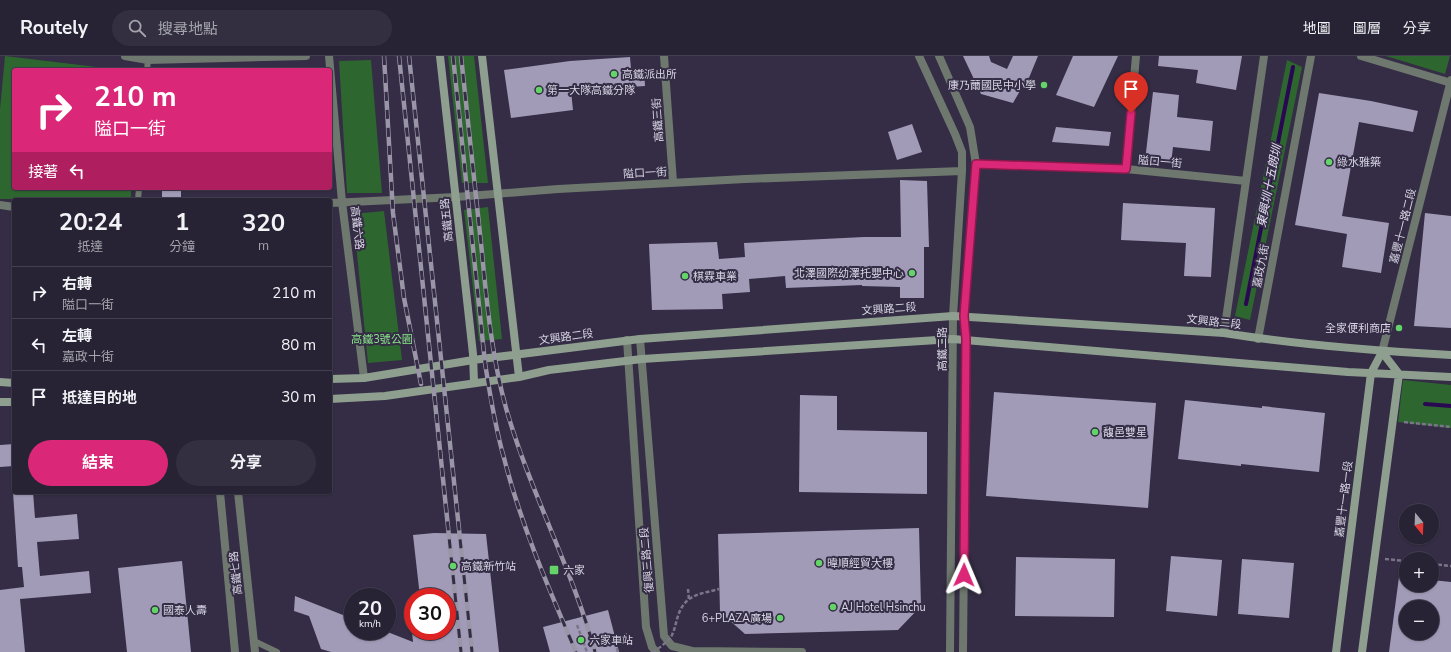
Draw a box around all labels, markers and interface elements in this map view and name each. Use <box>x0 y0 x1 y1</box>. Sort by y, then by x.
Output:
search box <box>112 10 392 46</box>
text: Routely <box>20 15 88 41</box>
icon: search <box>126 17 148 39</box>
text: 搜尋地點 <box>158 19 218 39</box>
text: 地圖 <box>1303 19 1331 38</box>
text: 圖層 <box>1353 19 1381 38</box>
text: 分享 <box>1403 19 1431 38</box>
place label: 高鐵派出所 <box>622 67 677 82</box>
marker: 高鐵派出所 <box>609 69 619 79</box>
pin <box>1114 72 1148 113</box>
text: 210 m <box>94 78 177 116</box>
place label: 康乃薾國民中小學 <box>948 78 1036 93</box>
icon: arrive <box>1120 78 1142 100</box>
marker: 康乃薾國民中小學 <box>1039 80 1049 90</box>
place label: 第一大隊高鐵分隊 <box>547 83 635 98</box>
icon: right <box>28 84 80 136</box>
marker: 第一大隊高鐵分隊 <box>534 85 544 95</box>
street label: 高鐵三街 <box>649 98 667 142</box>
text: 隘口一街 <box>94 117 166 141</box>
water label: 東興圳十五朗圳 <box>1253 141 1285 229</box>
street label: 隘口一街 <box>1137 153 1183 171</box>
place label: 綠水雅築 <box>1337 155 1381 170</box>
marker: 綠水雅築 <box>1324 157 1334 167</box>
icon: left <box>66 160 88 182</box>
text: 接著 <box>28 162 58 182</box>
street label: 隘口一街 <box>623 164 667 182</box>
street label: 嘉豐十一路二段 <box>1386 187 1420 265</box>
street label: 高鐵五路 <box>437 197 457 243</box>
street label: 高鐵六路 <box>347 205 367 251</box>
text: 20:24 <box>59 206 122 238</box>
text: 1 <box>175 206 189 238</box>
text: 320 <box>242 207 285 239</box>
text: m <box>258 237 269 255</box>
text: 抵達 <box>78 238 104 256</box>
text: 分鐘 <box>169 238 195 256</box>
street label: 嘉政九街 <box>1249 243 1273 289</box>
place label: 北澤國際幼澤托嬰中心 <box>794 266 904 281</box>
marker: 北澤國際幼澤托嬰中心 <box>907 268 917 278</box>
place label: 棋霖車業 <box>693 269 737 284</box>
marker: 棋霖車業 <box>680 271 690 281</box>
text: 右轉 <box>62 274 92 294</box>
icon: right <box>28 282 50 304</box>
text: 210 m <box>272 283 316 303</box>
text: 隘口一街 <box>62 296 114 314</box>
street label: 文興路二段 <box>861 300 917 318</box>
street label: 文興路二段 <box>1186 312 1242 332</box>
place label: 全家便利商店 <box>1325 321 1391 336</box>
marker: 全家便利商店 <box>1394 323 1404 333</box>
text: 左轉 <box>62 326 92 346</box>
street label: 文興路二段 <box>538 326 594 348</box>
street label: 高鐵二路 <box>935 327 950 371</box>
park label: 高鐵3號公園 <box>351 332 413 347</box>
icon: left <box>28 334 50 356</box>
text: 80 m <box>281 335 316 355</box>
text: 嘉政十街 <box>62 348 114 366</box>
icon: arrive <box>28 386 50 408</box>
text: 30 m <box>281 387 316 407</box>
text: 抵達目的地 <box>62 388 137 408</box>
place label: 馥邑雙星 <box>1103 425 1147 440</box>
marker: 馥邑雙星 <box>1090 427 1100 437</box>
button: 結束 <box>28 440 168 486</box>
button: 分享 <box>176 440 316 486</box>
street label: 嘉豐十一路一段 <box>1332 460 1356 538</box>
north arrow <box>1399 504 1439 544</box>
map controls <box>1399 504 1439 640</box>
street label: 復興三路二段 <box>637 526 657 594</box>
street label: 高鐵七路 <box>226 550 246 596</box>
button: + <box>1399 552 1439 592</box>
position arrow <box>943 554 985 596</box>
place label: 暐順經貿大樓 <box>827 556 893 571</box>
marker: 暐順經貿大樓 <box>814 558 824 568</box>
place label: 高鐵新竹站 <box>461 559 516 574</box>
marker: 高鐵新竹站 <box>448 561 458 571</box>
place label: 六家 <box>563 563 585 578</box>
marker: 六家 <box>548 564 560 576</box>
speed limit sign: 30 <box>404 588 456 640</box>
text: 20 <box>358 595 382 622</box>
place label: AJ Hotel Hsinchu <box>841 600 926 615</box>
button: − <box>1399 600 1439 640</box>
marker: AJ Hotel Hsinchu <box>828 602 838 612</box>
place label: 國泰人壽 <box>163 603 207 618</box>
marker: 國泰人壽 <box>150 605 160 615</box>
place label: 6+PLAZA廣場 <box>702 611 772 626</box>
marker: 6+PLAZA廣場 <box>775 613 785 623</box>
text: km/h <box>359 617 381 631</box>
place label: 六家車站 <box>589 633 633 648</box>
marker: 六家車站 <box>576 635 586 645</box>

